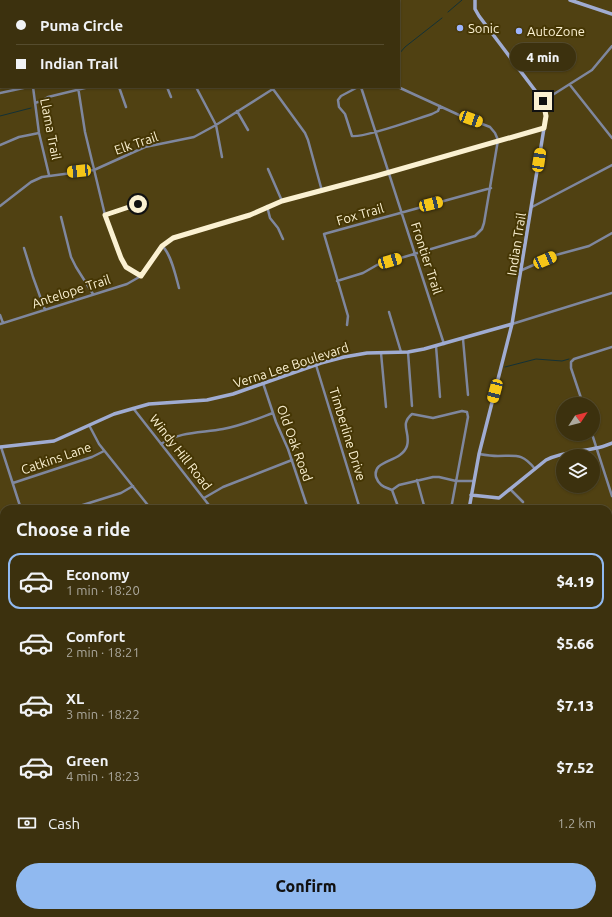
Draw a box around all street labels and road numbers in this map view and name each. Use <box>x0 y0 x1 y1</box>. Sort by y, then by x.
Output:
street label: Llama Trail <box>38 97 64 162</box>
street label: Elk Trail <box>112 129 160 157</box>
street label: Fox Trail <box>335 200 386 227</box>
street label: Indian Trail <box>504 211 528 276</box>
street label: Frontier Trail <box>409 220 445 296</box>
street label: Antelope Trail <box>30 272 113 310</box>
street label: Verna Lee Boulevard <box>232 340 350 390</box>
street label: Timberline Drive <box>327 386 369 482</box>
street label: Old Oak Road <box>275 403 315 483</box>
street label: Windy Hill Road <box>147 412 215 492</box>
street label: Catkins Lane <box>19 439 93 477</box>

